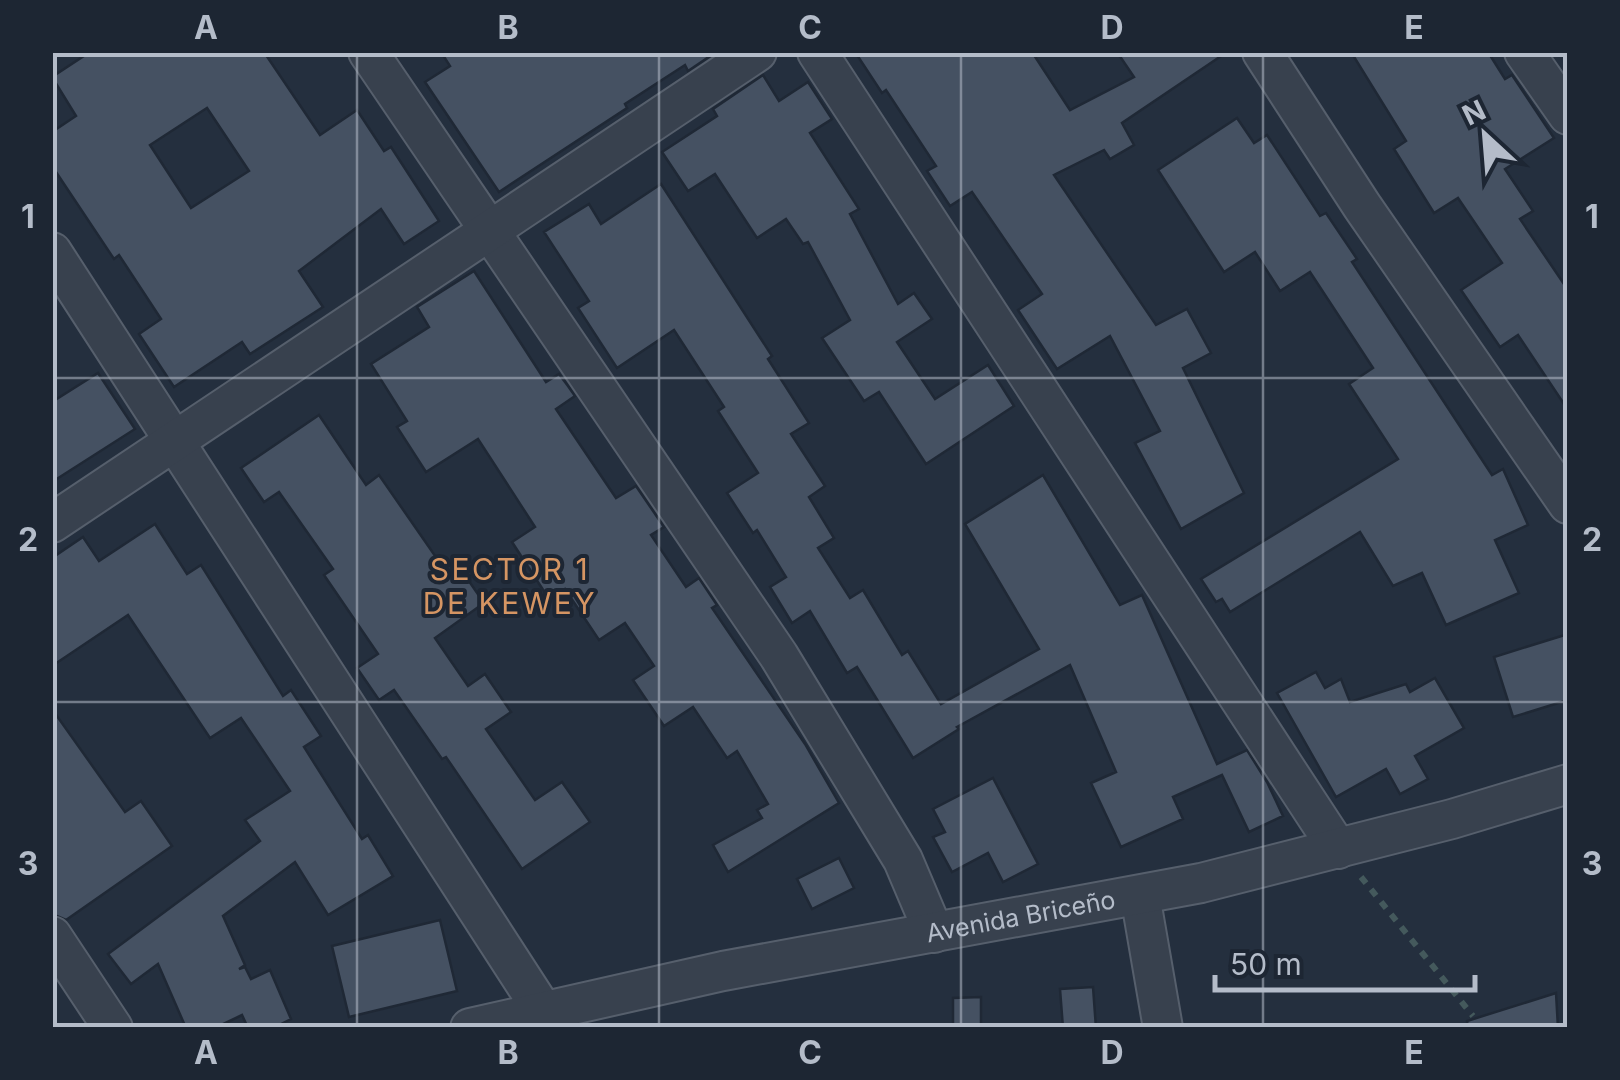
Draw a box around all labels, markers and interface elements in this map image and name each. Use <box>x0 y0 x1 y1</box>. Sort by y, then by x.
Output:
text: A <box>194 8 218 47</box>
text: B <box>497 8 519 47</box>
text: C <box>798 8 822 47</box>
text: D <box>1100 8 1124 47</box>
text: E <box>1404 8 1424 47</box>
north arrow <box>1435 85 1535 185</box>
text: N <box>1457 93 1491 132</box>
text: 1 <box>21 197 35 236</box>
text: 1 <box>1585 197 1599 236</box>
text: 2 <box>18 520 38 559</box>
text: 2 <box>1582 520 1602 559</box>
district label: SECTOR 1 DE KEWEY <box>423 551 597 621</box>
text: 3 <box>18 844 38 883</box>
text: 3 <box>1582 844 1602 883</box>
street label: Avenida Briceño <box>924 884 1118 948</box>
scale bar <box>1215 930 1475 992</box>
text: 50 m <box>1230 946 1302 982</box>
text: A <box>194 1033 218 1072</box>
text: B <box>497 1033 519 1072</box>
text: C <box>798 1033 822 1072</box>
text: D <box>1100 1033 1124 1072</box>
text: E <box>1404 1033 1424 1072</box>

